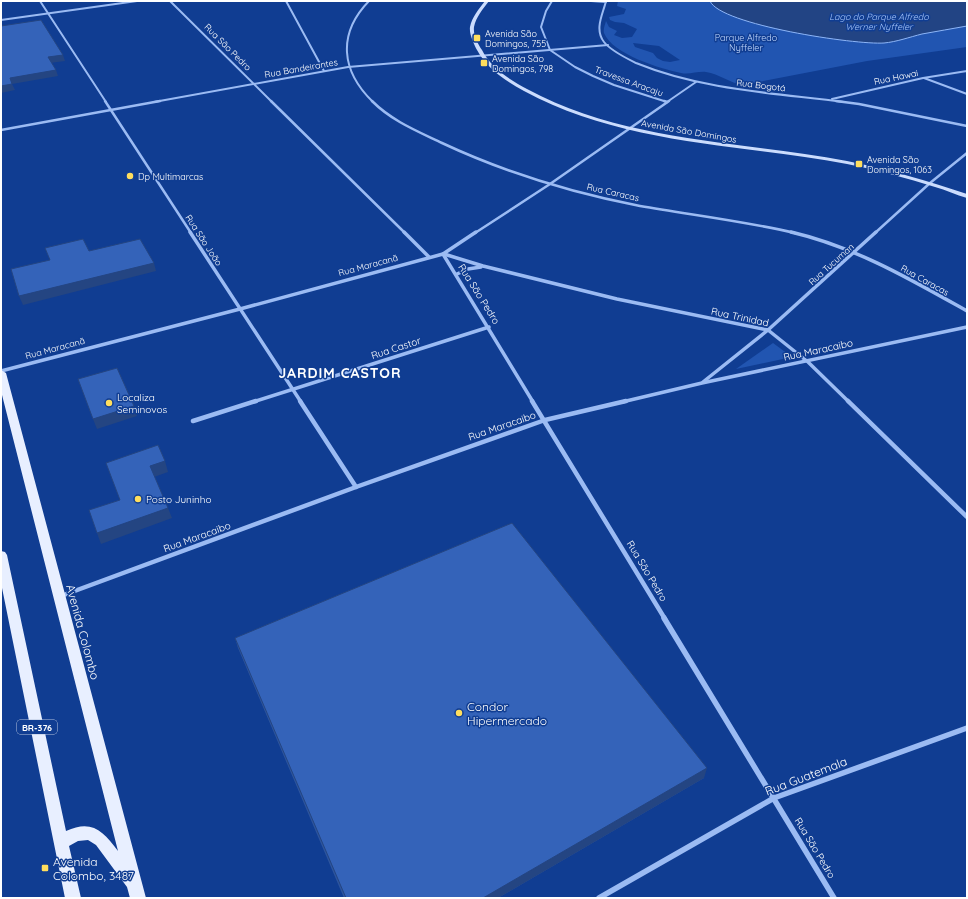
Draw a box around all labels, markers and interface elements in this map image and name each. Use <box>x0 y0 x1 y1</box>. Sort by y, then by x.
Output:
water label: Lago do Parque Alfredo Werner Nyffeler <box>829 11 929 32</box>
street label: Rua São Pedro <box>202 21 254 73</box>
place label: Avenida São Domingos, 755 <box>485 28 546 49</box>
park label: Parque Alfredo Nyffeler <box>715 32 777 53</box>
marker: Avenida São Domingos, 755 <box>472 33 482 43</box>
place label: Avenida São Domingos, 798 <box>492 53 553 74</box>
street label: Rua Bandeirantes <box>263 56 339 80</box>
marker: Avenida São Domingos, 798 <box>479 58 489 68</box>
street label: Travessa Aracaju <box>593 63 665 99</box>
street label: Rua Hawai <box>873 67 919 87</box>
street label: Rua Bogotá <box>736 77 786 93</box>
street label: Avenida São Domingos <box>640 117 738 145</box>
place label: Avenida São Domingos, 1063 <box>867 154 932 175</box>
marker: Avenida São Domingos, 1063 <box>854 159 864 169</box>
marker: Dp Multimarcas <box>125 171 135 181</box>
place label: Dp Multimarcas <box>138 171 203 182</box>
street label: Rua Caracas <box>586 181 640 203</box>
street label: Rua São João <box>183 212 225 268</box>
street label: Rua Tucuman <box>806 241 856 287</box>
street label: Rua Maracanã <box>337 252 399 278</box>
street label: Rua São Pedro <box>455 261 503 327</box>
street label: Rua Caracas <box>899 262 951 298</box>
street label: Rua Trinidad <box>710 305 770 329</box>
street label: Rua Castor <box>369 334 423 362</box>
street label: Rua Maracanã <box>24 335 86 361</box>
street label: Rua Maracaibo <box>782 336 854 364</box>
district label: JARDIM CASTOR <box>278 364 402 382</box>
place label: Localiza Seminovos <box>117 391 168 416</box>
marker: Localiza Seminovos <box>104 398 114 408</box>
street label: Rua Maracaibo <box>466 408 538 444</box>
place label: Posto Juninho <box>146 493 212 506</box>
marker: Posto Juninho <box>133 494 143 504</box>
street label: Rua Maracaibo <box>162 519 232 555</box>
street label: Rua São Pedro <box>624 538 670 604</box>
street label: Avenida Colombo <box>63 583 103 681</box>
place label: Condor Hipermercado <box>467 699 547 728</box>
marker: Condor Hipermercado <box>454 708 464 718</box>
road number: BR-376 <box>17 720 57 734</box>
street label: Rua Guatemala <box>763 753 849 799</box>
street label: Rua São Pedro <box>792 815 838 881</box>
place label: Avenida Colombo, 3487 <box>53 854 134 883</box>
marker: Avenida Colombo, 3487 <box>40 863 50 873</box>

